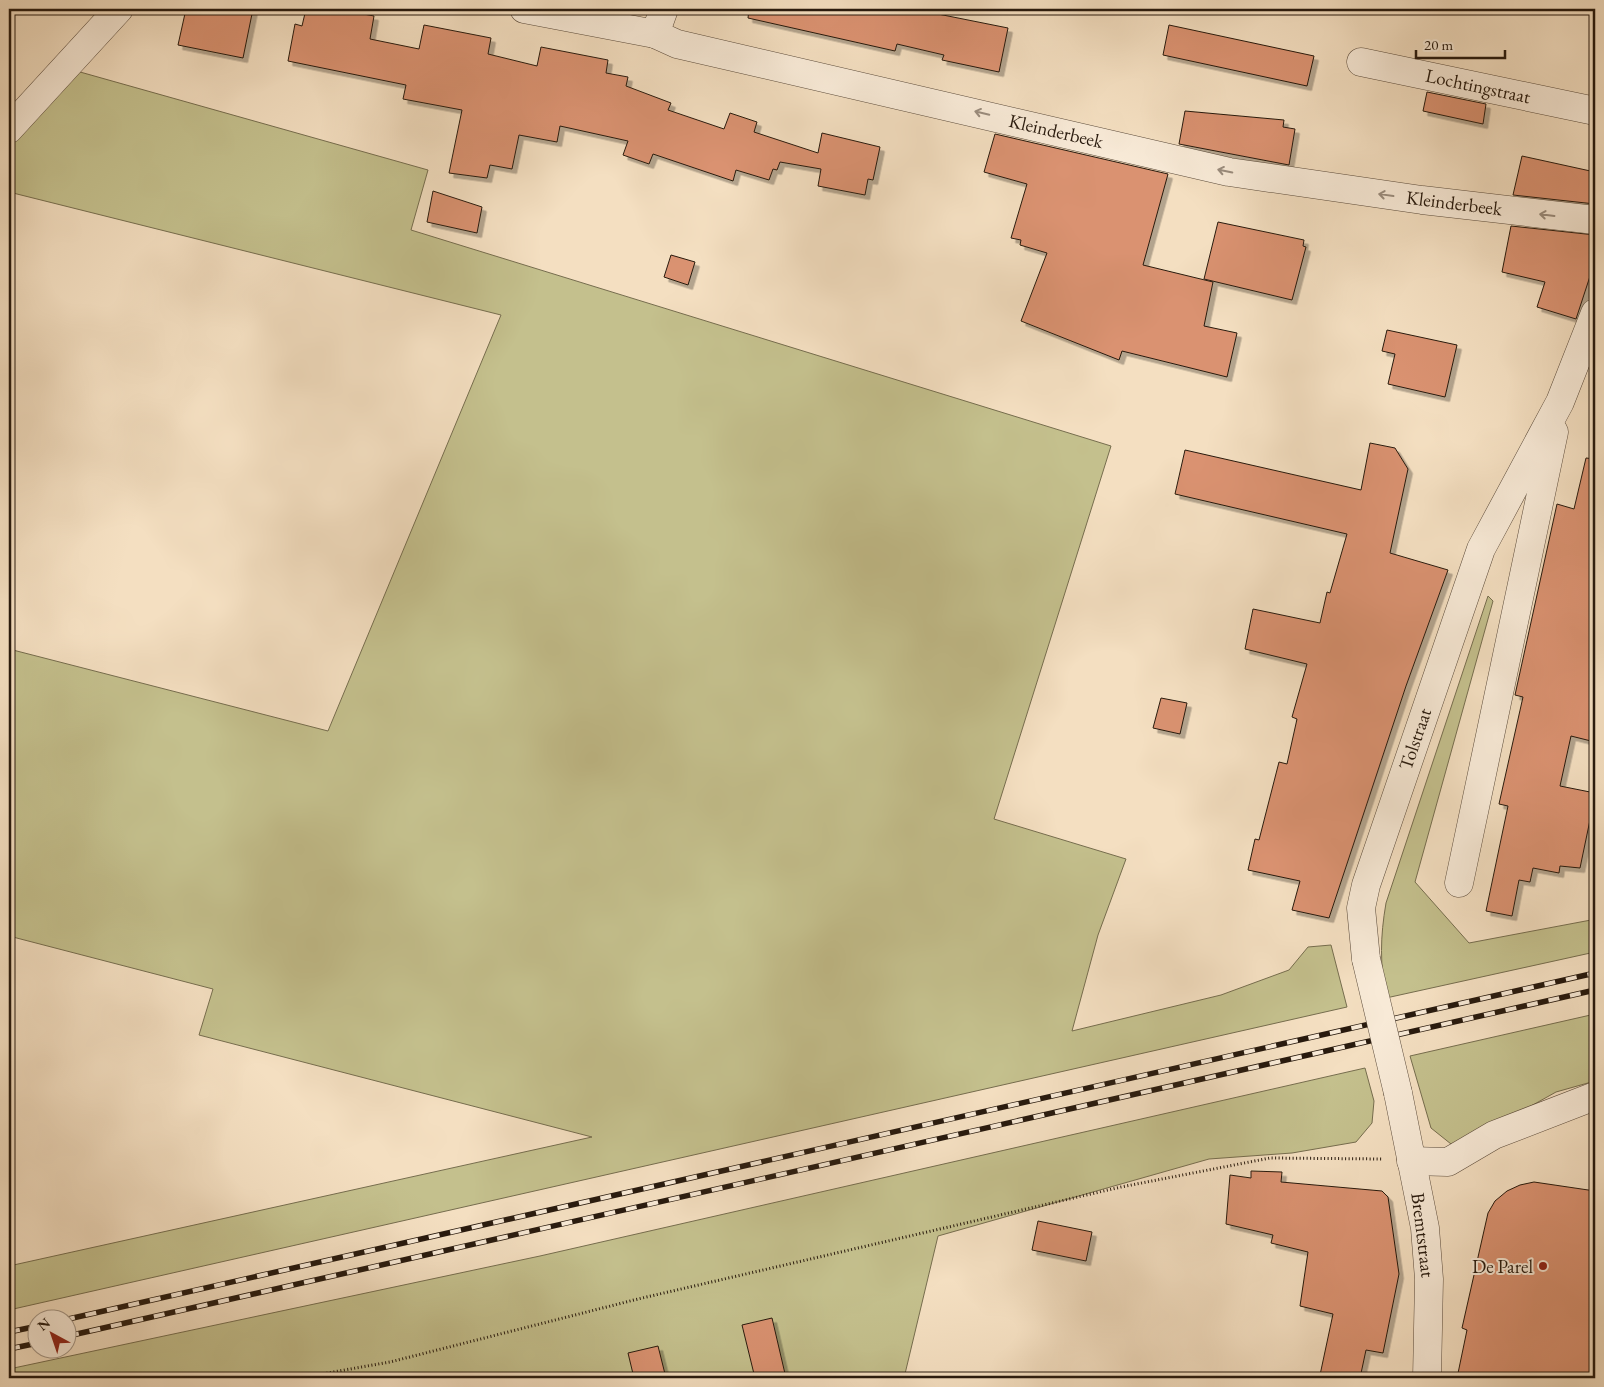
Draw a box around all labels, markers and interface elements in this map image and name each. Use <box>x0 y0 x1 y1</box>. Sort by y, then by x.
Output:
scale bar <box>1416 28 1505 60</box>
text: 20 m <box>1424 35 1453 54</box>
street label: Lochtingstraat <box>1423 63 1533 109</box>
one-way arrow <box>974 108 990 117</box>
street label: Kleinderbeek <box>1006 108 1107 154</box>
one-way arrow <box>1217 166 1233 175</box>
street label: Kleinderbeek <box>1405 185 1504 221</box>
one-way arrow <box>1378 189 1394 199</box>
one-way arrow <box>1539 210 1555 220</box>
street label: Tolstraat <box>1393 705 1437 773</box>
street label: Bremtstraat <box>1405 1191 1441 1279</box>
place label: De Parel <box>1472 1254 1533 1279</box>
marker: De Parel <box>1537 1260 1549 1272</box>
north arrow <box>28 1310 78 1360</box>
text: N <box>34 1313 54 1335</box>

